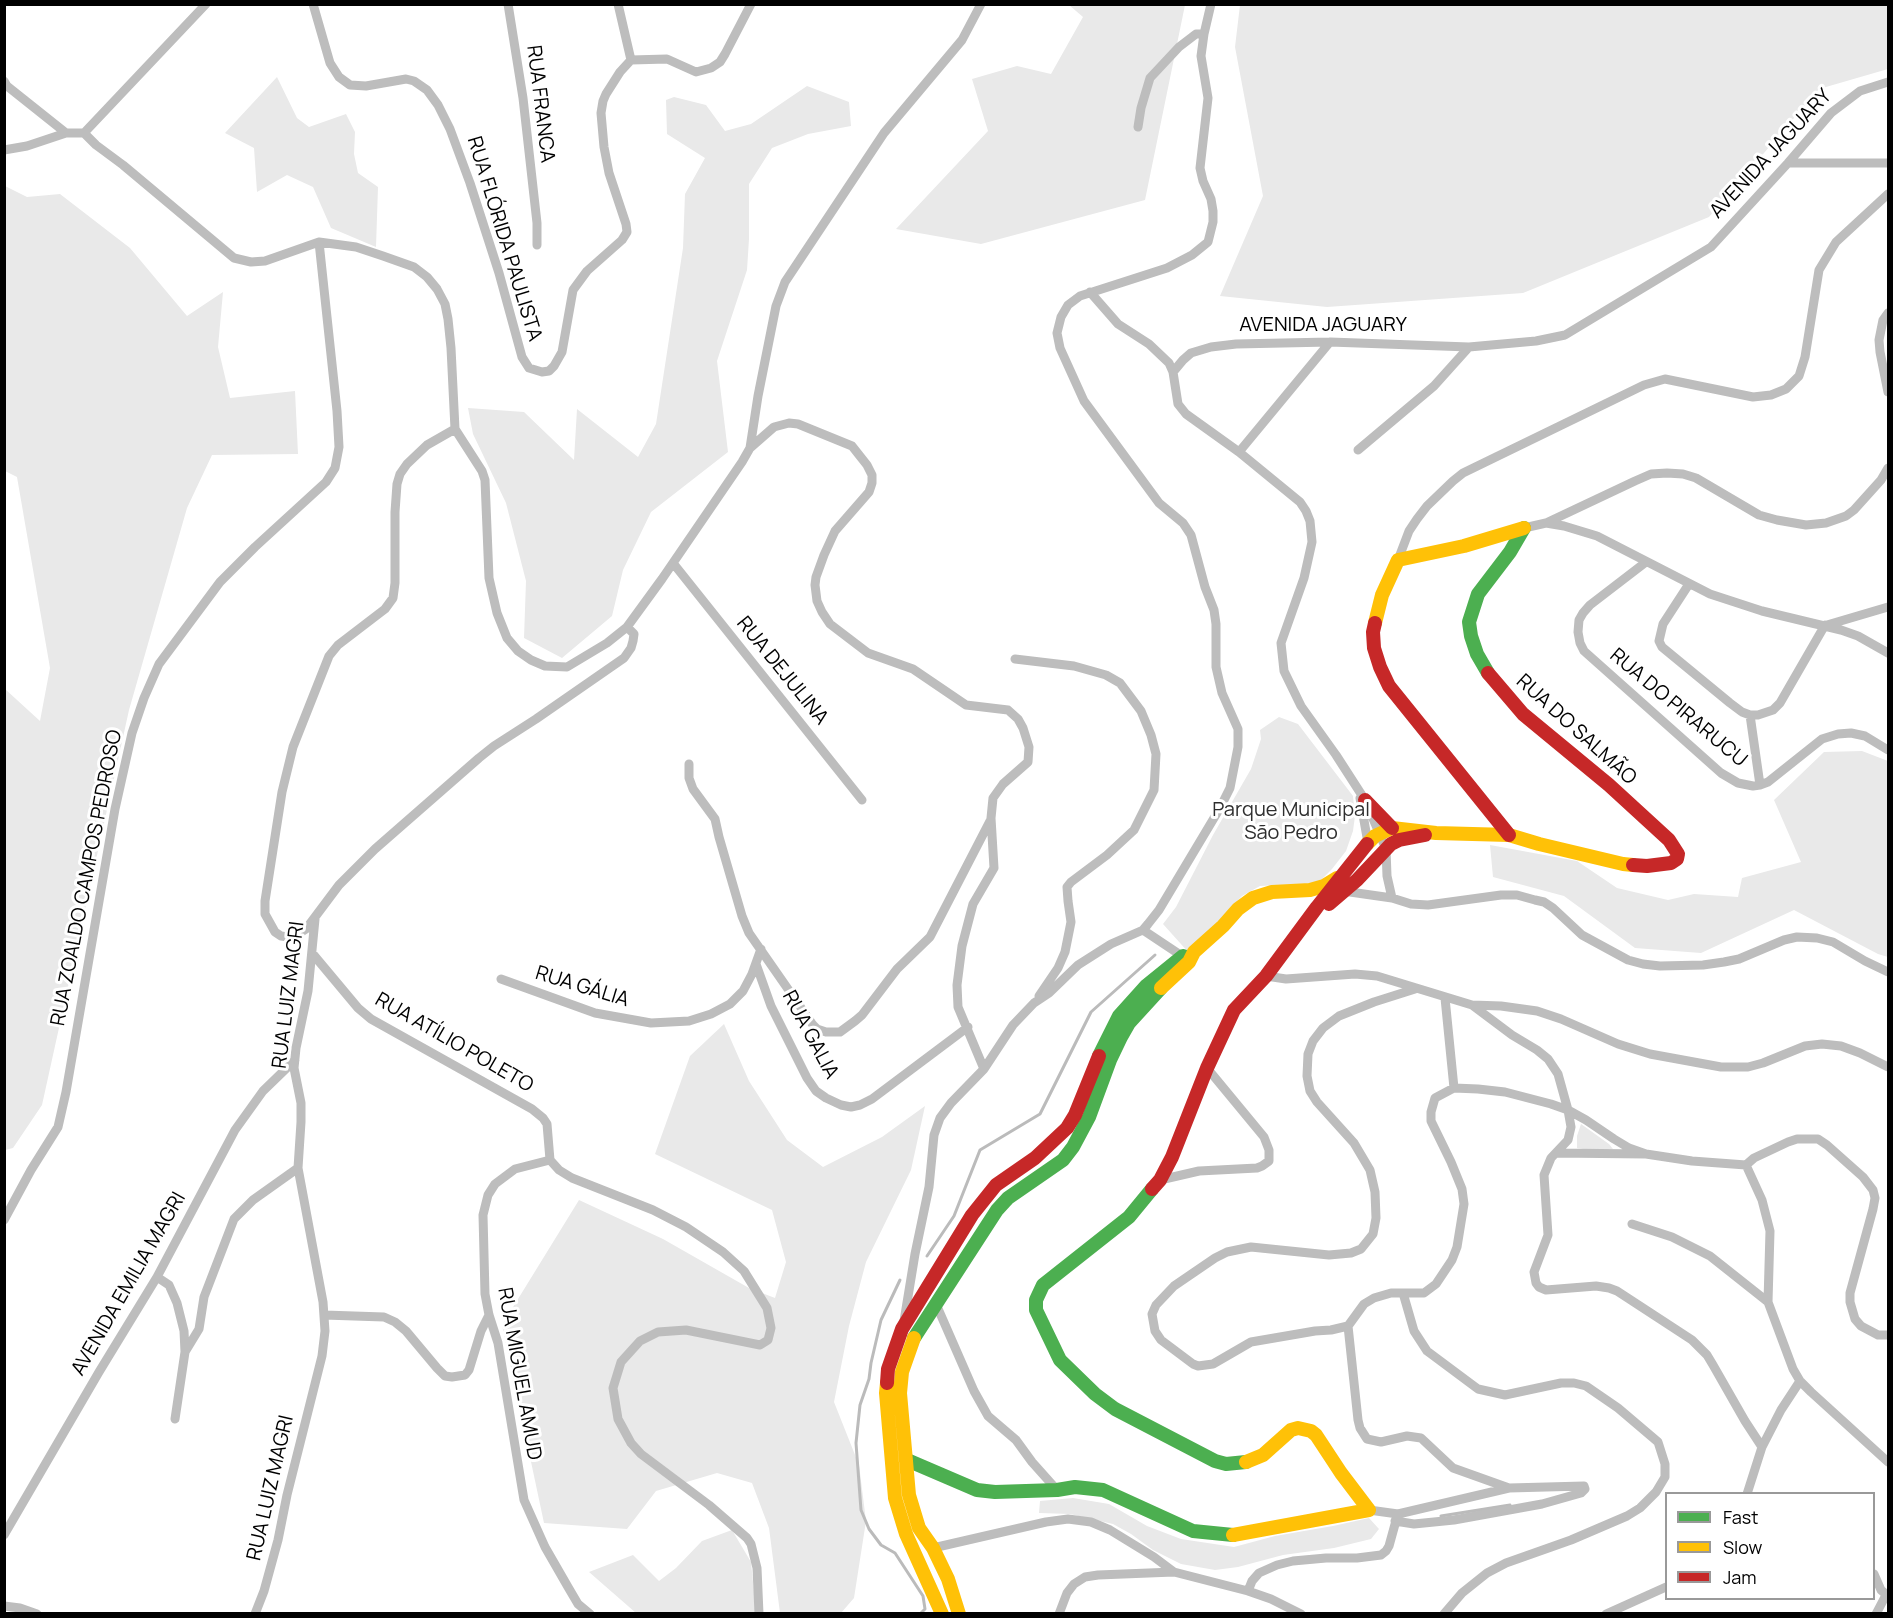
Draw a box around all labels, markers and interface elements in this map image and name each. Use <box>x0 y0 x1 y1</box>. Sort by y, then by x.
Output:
street label: RUA FRANCA <box>521 44 559 164</box>
street label: AVENIDA JAGUARY <box>1705 85 1837 223</box>
street label: RUA FLÓRIDA PAULISTA <box>461 134 547 344</box>
street label: AVENIDA JAGUARY <box>1239 313 1407 337</box>
street label: RUA DEJULINA <box>731 612 833 730</box>
street label: RUA DO PIRARUCU <box>1605 644 1751 772</box>
street label: RUA DO SALMÃO <box>1511 670 1641 790</box>
street label: RUA ZOALDO CAMPOS PEDROSO <box>47 728 127 1028</box>
park label: Parque Municipal São Pedro <box>1212 798 1370 845</box>
street label: RUA LUIZ MAGRI <box>268 920 310 1070</box>
street label: RUA GÁLIA <box>532 961 632 1013</box>
street label: RUA GALIA <box>777 987 843 1083</box>
street label: RUA ATÍLIO POLETO <box>371 988 537 1098</box>
street label: AVENIDA EMILIA MAGRI <box>67 1188 191 1380</box>
street label: RUA MIGUEL AMUD <box>492 1286 546 1462</box>
street label: RUA LUIZ MAGRI <box>243 1413 299 1563</box>
legend <box>1665 1492 1875 1600</box>
text: Fast <box>1723 1505 1758 1529</box>
text: Slow <box>1723 1535 1762 1559</box>
text: Jam <box>1723 1565 1757 1589</box>

